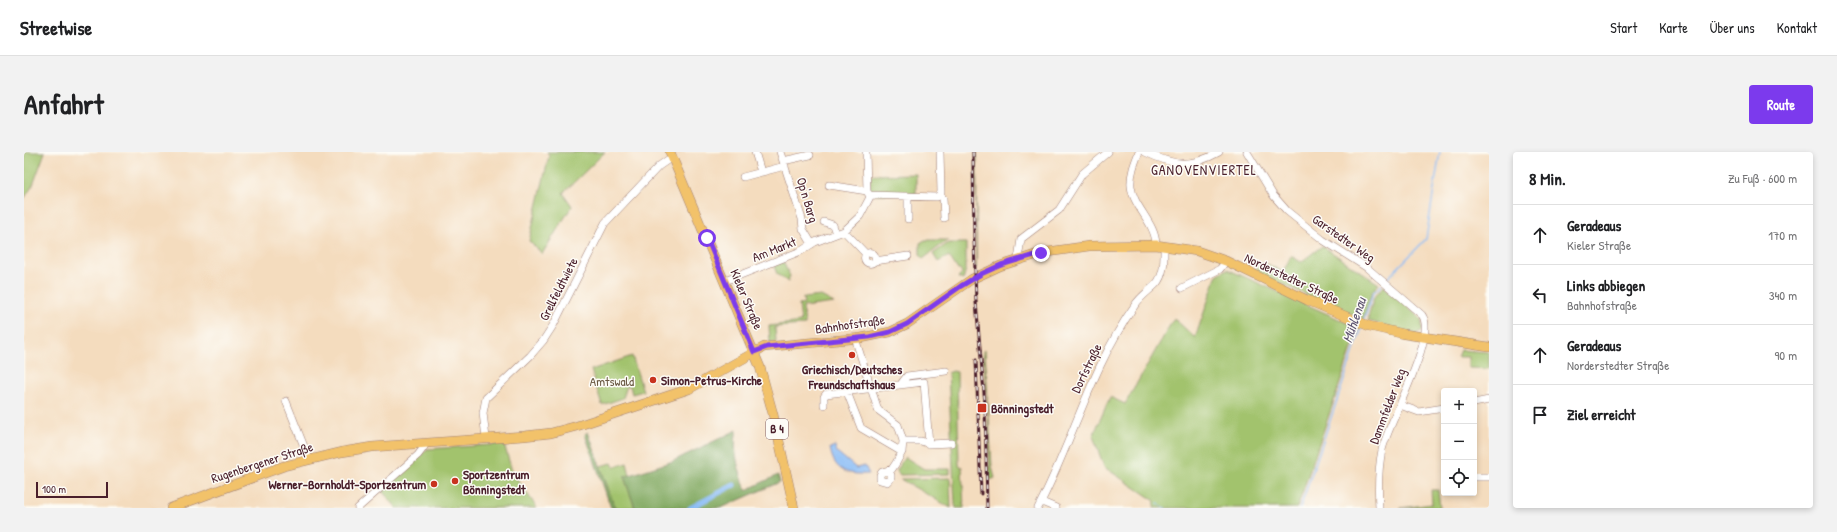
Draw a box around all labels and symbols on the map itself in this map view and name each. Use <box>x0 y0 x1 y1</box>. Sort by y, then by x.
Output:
district label: GANOVENVIERTEL <box>1151 160 1257 179</box>
street label: Op'n Barg <box>793 175 823 225</box>
street label: Garstedter Weg <box>1309 210 1379 266</box>
route start <box>698 229 716 247</box>
street label: Am Markt <box>749 232 799 266</box>
route end <box>1032 244 1050 262</box>
street label: Norderstedter Straße <box>1242 248 1342 308</box>
street label: Grellfeldtwiete <box>534 254 582 324</box>
street label: Kieler Straße <box>726 266 768 332</box>
water label: Mühlenau <box>1337 293 1371 345</box>
street label: Bahnhofstraße <box>814 310 886 338</box>
street label: Dorfstraße <box>1066 340 1106 396</box>
marker: Griechisch/Deutsches Freundschaftshaus <box>847 350 857 360</box>
place label: Griechisch/Deutsches Freundschaftshaus <box>802 360 902 393</box>
street label: Dammfelder Weg <box>1364 365 1410 446</box>
place label: Simon-Petrus-Kirche <box>661 371 763 389</box>
park label: Amtswald <box>590 372 634 390</box>
marker: Simon-Petrus-Kirche <box>648 375 658 385</box>
place label: Bönningstedt <box>991 399 1054 418</box>
marker: Bönningstedt <box>976 402 988 414</box>
road number: B 4 <box>766 419 788 439</box>
street label: Rugenbergener Straße <box>209 437 315 487</box>
place label: Sportzentrum Bönningstedt <box>463 465 530 499</box>
place label: Werner-Bornholdt-Sportzentrum <box>268 475 426 494</box>
marker: Sportzentrum Bönningstedt <box>450 476 460 486</box>
marker: Werner-Bornholdt-Sportzentrum <box>429 479 439 489</box>
scale bar <box>36 480 108 499</box>

